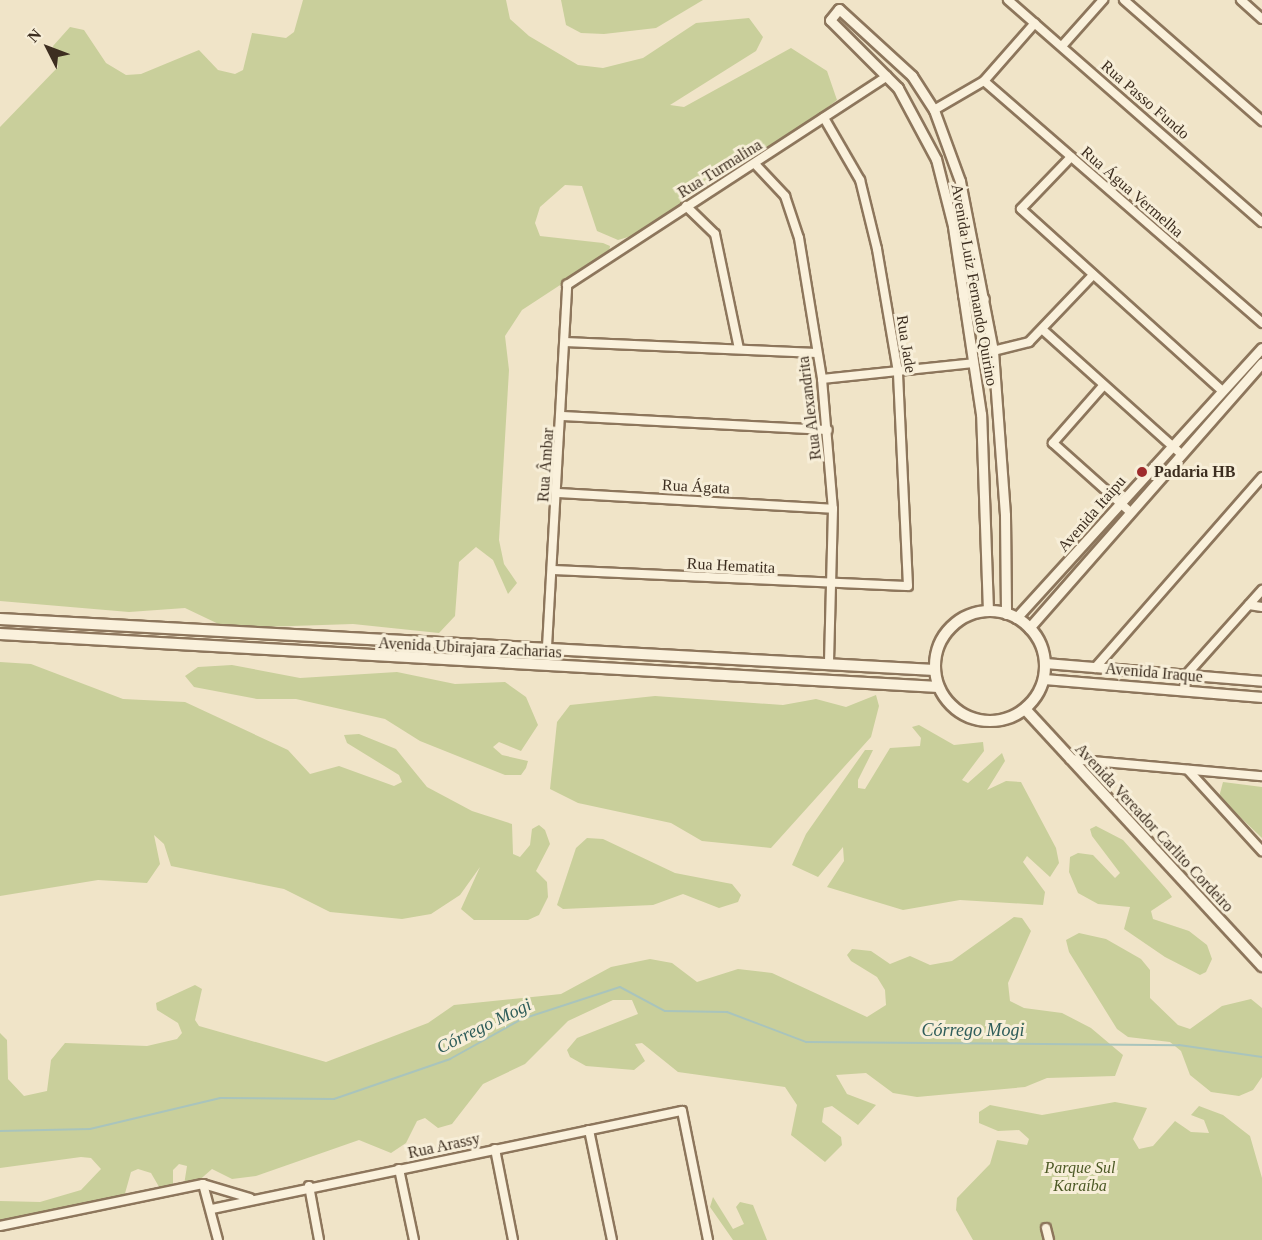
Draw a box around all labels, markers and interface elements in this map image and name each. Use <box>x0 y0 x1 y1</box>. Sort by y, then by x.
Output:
north arrow <box>18 18 78 78</box>
text: N <box>24 26 44 46</box>
street label: Rua Passo Fundo <box>1097 56 1193 144</box>
street label: Rua Turmalina <box>674 135 766 203</box>
street label: Rua Água Vermelha <box>1077 142 1187 242</box>
street label: Avenida Luiz Fernando Quirino <box>947 183 1001 387</box>
street label: Rua Jade <box>892 314 920 374</box>
street label: Rua Alexandrita <box>794 355 826 461</box>
street label: Rua Âmbar <box>534 427 558 503</box>
place label: Padaria HB <box>1154 462 1235 482</box>
marker: Padaria HB <box>1135 465 1149 479</box>
street label: Avenida Itaipu <box>1054 472 1130 556</box>
street label: Rua Ágata <box>662 476 730 498</box>
street label: Rua Hematita <box>686 554 776 578</box>
street label: Avenida Ubirajara Zacharias <box>378 634 562 662</box>
street label: Avenida Iraque <box>1104 659 1204 687</box>
street label: Avenida Vereador Carlito Cordeiro <box>1071 740 1237 916</box>
water label: Córrego Mogi <box>433 994 535 1058</box>
water label: Córrego Mogi <box>922 1019 1024 1041</box>
street label: Rua Arassy <box>406 1129 482 1163</box>
park label: Parque Sul Karaíba <box>1045 1158 1115 1196</box>

